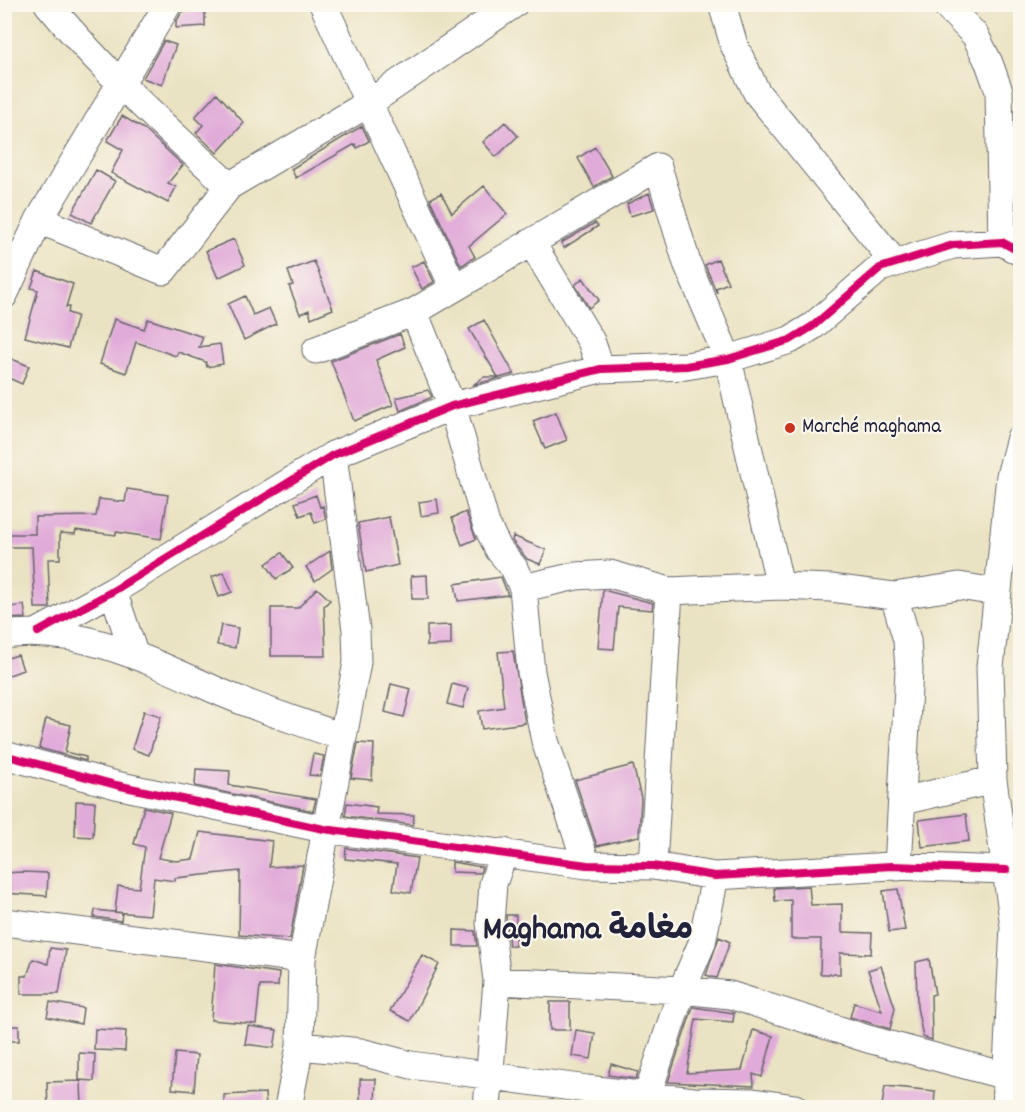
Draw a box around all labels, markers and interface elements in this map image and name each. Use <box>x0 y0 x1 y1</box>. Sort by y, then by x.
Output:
place label: Marché maghama <box>802 413 942 443</box>
marker: Marché maghama <box>783 421 797 435</box>
district label: Maghama مغامة <box>483 908 693 955</box>

